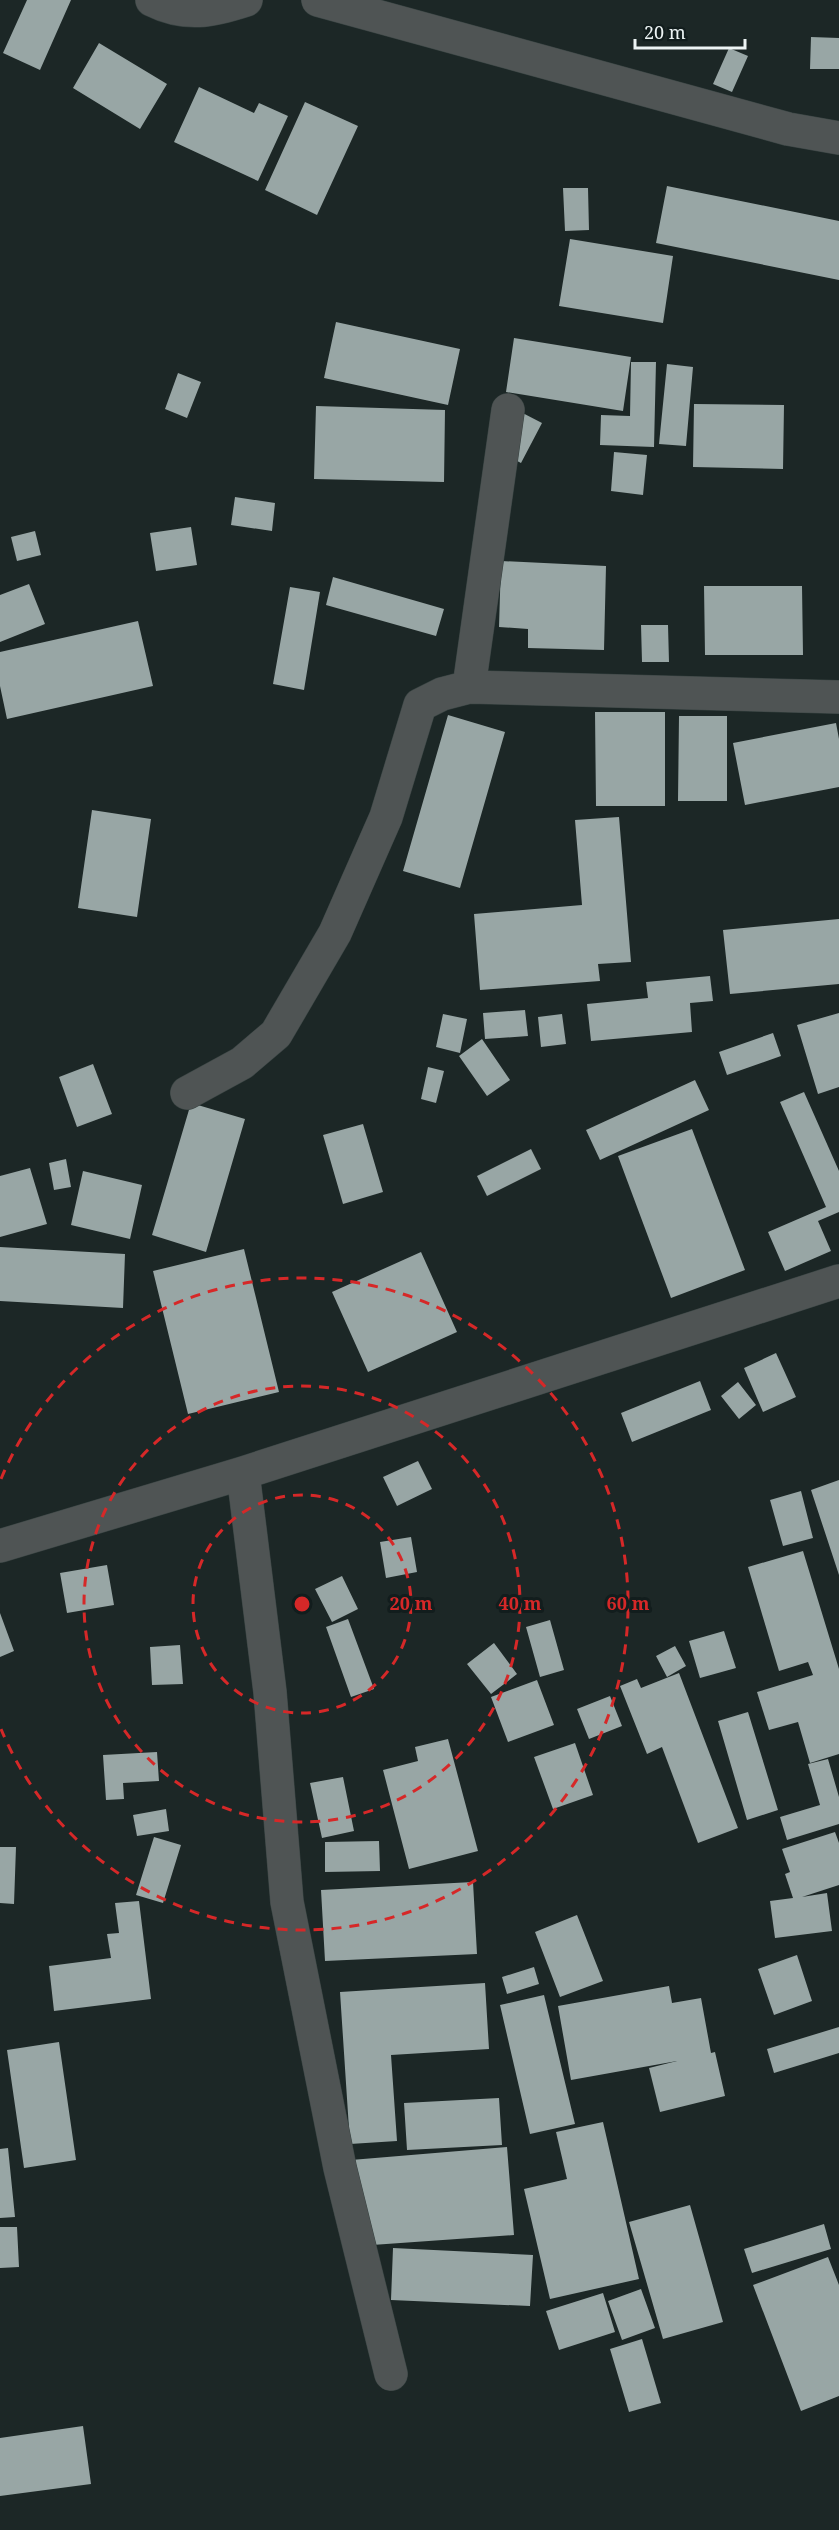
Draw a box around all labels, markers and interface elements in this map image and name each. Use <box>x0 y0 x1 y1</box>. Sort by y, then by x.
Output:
scale bar <box>635 12 744 50</box>
text: 20 m <box>644 20 686 44</box>
text: 20 m <box>390 1591 433 1615</box>
text: 40 m <box>499 1591 542 1615</box>
text: 60 m <box>607 1591 650 1615</box>
centre of rings <box>292 1594 312 1614</box>

